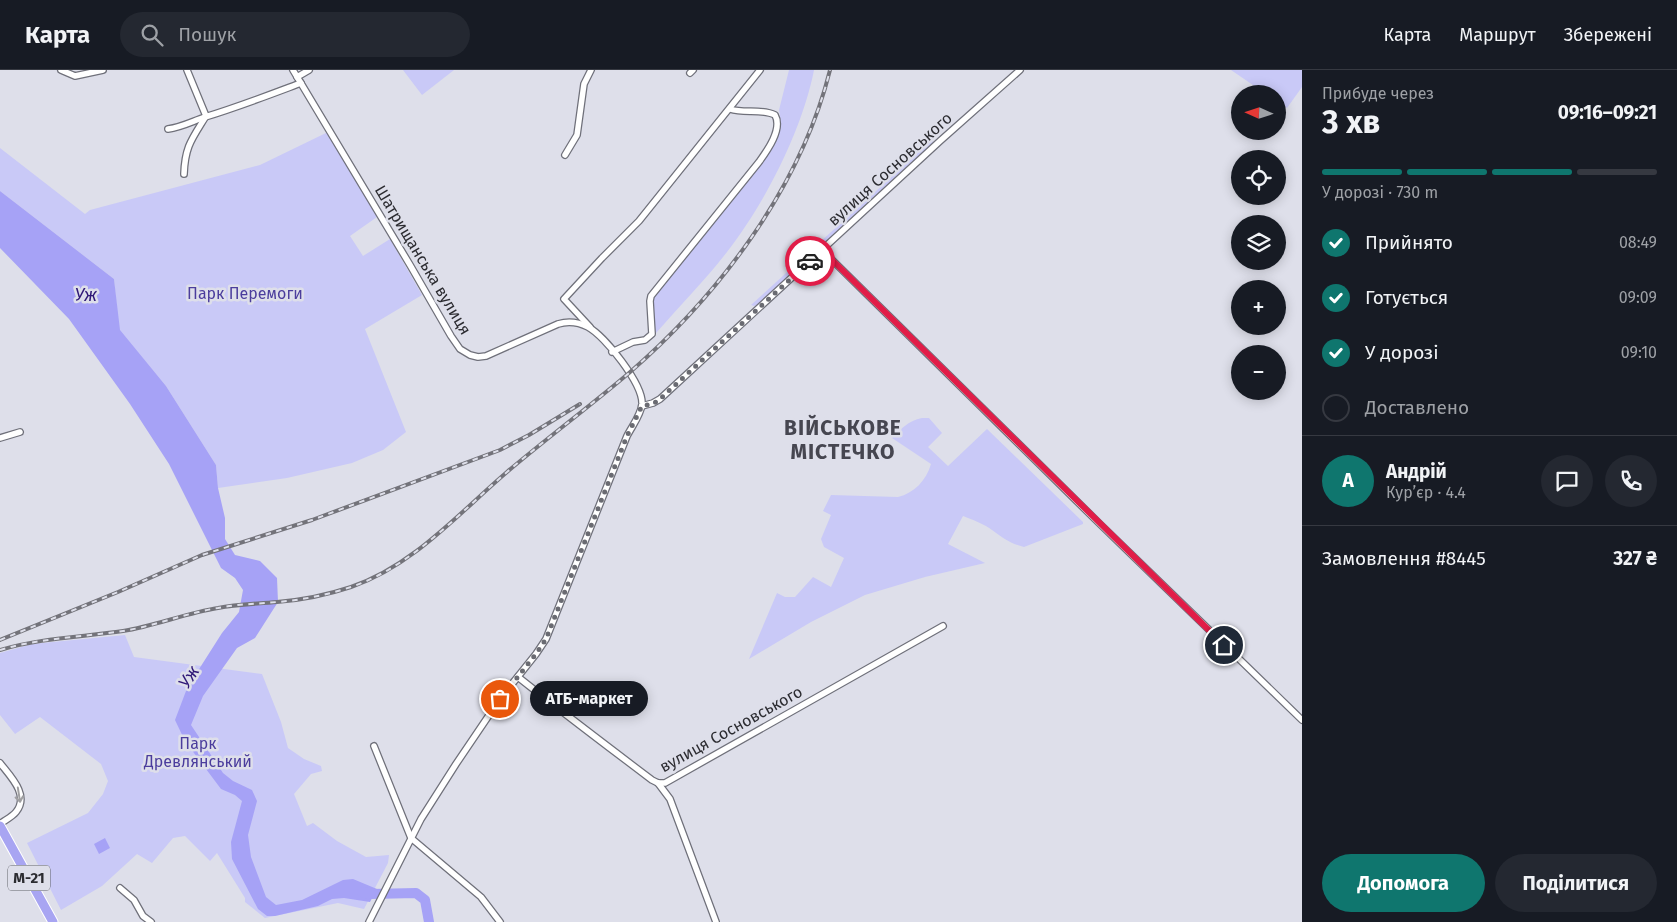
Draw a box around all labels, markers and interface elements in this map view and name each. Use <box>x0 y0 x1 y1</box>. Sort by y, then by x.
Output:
search box <box>120 12 470 57</box>
text: Карта <box>25 21 90 49</box>
icon: search <box>138 21 166 49</box>
text: Пошук <box>178 23 236 46</box>
text: Карта <box>1384 24 1431 46</box>
text: Маршрут <box>1459 24 1536 46</box>
text: Збережені <box>1564 24 1652 46</box>
text: Прибуде через <box>1322 84 1434 103</box>
north arrow <box>1231 85 1286 140</box>
map controls <box>1231 85 1286 400</box>
text: 09:16–09:21 <box>1558 101 1657 124</box>
text: 3 хв <box>1322 103 1380 141</box>
street label: вулиця Сосновського <box>824 108 956 230</box>
button: locate <box>1231 150 1286 205</box>
street label: Шатрищанська вулиця <box>371 182 475 338</box>
text: У дорозі · 730 m <box>1322 183 1438 202</box>
button: layers <box>1231 215 1286 270</box>
icon: check <box>1322 229 1350 257</box>
text: Прийнято <box>1365 231 1453 254</box>
text: 08:49 <box>1619 233 1657 252</box>
courier <box>785 236 835 286</box>
icon: car <box>796 247 824 275</box>
button: + <box>1231 280 1286 335</box>
water label: Уж <box>75 284 98 306</box>
park label: Парк Перемоги <box>187 284 303 303</box>
icon: check <box>1322 284 1350 312</box>
text: Готується <box>1365 286 1448 309</box>
text: 09:09 <box>1619 288 1657 307</box>
icon: check <box>1322 339 1350 367</box>
text: У дорозі <box>1365 341 1439 364</box>
text: 09:10 <box>1621 343 1657 362</box>
button: − <box>1231 345 1286 400</box>
text: Доставлено <box>1365 396 1469 419</box>
district label: ВІЙСЬКОВЕ МІСТЕЧКО <box>784 414 902 465</box>
button: chat <box>1541 455 1593 507</box>
button: phone <box>1605 455 1657 507</box>
text: Андрій <box>1386 460 1447 483</box>
text: А <box>1342 469 1354 492</box>
text: Кур’єр · 4.4 <box>1386 483 1466 502</box>
text: Замовлення #8445 <box>1322 547 1486 570</box>
text: 327 ₴ <box>1613 547 1657 570</box>
pin <box>1203 624 1245 666</box>
icon: home <box>1210 631 1238 659</box>
water label: Уж <box>174 661 205 692</box>
pin <box>479 678 521 720</box>
callout: АТБ-маркет <box>530 682 648 716</box>
street label: вулиця Сосновського <box>656 682 806 776</box>
icon: bag <box>486 685 514 713</box>
text: АТБ-маркет <box>546 689 632 708</box>
park label: Парк Древлянський <box>143 734 252 771</box>
one-way arrow <box>15 787 24 803</box>
button: Допомога <box>1322 854 1485 912</box>
button: Поділитися <box>1495 854 1657 912</box>
road number: М-21 <box>8 866 50 890</box>

